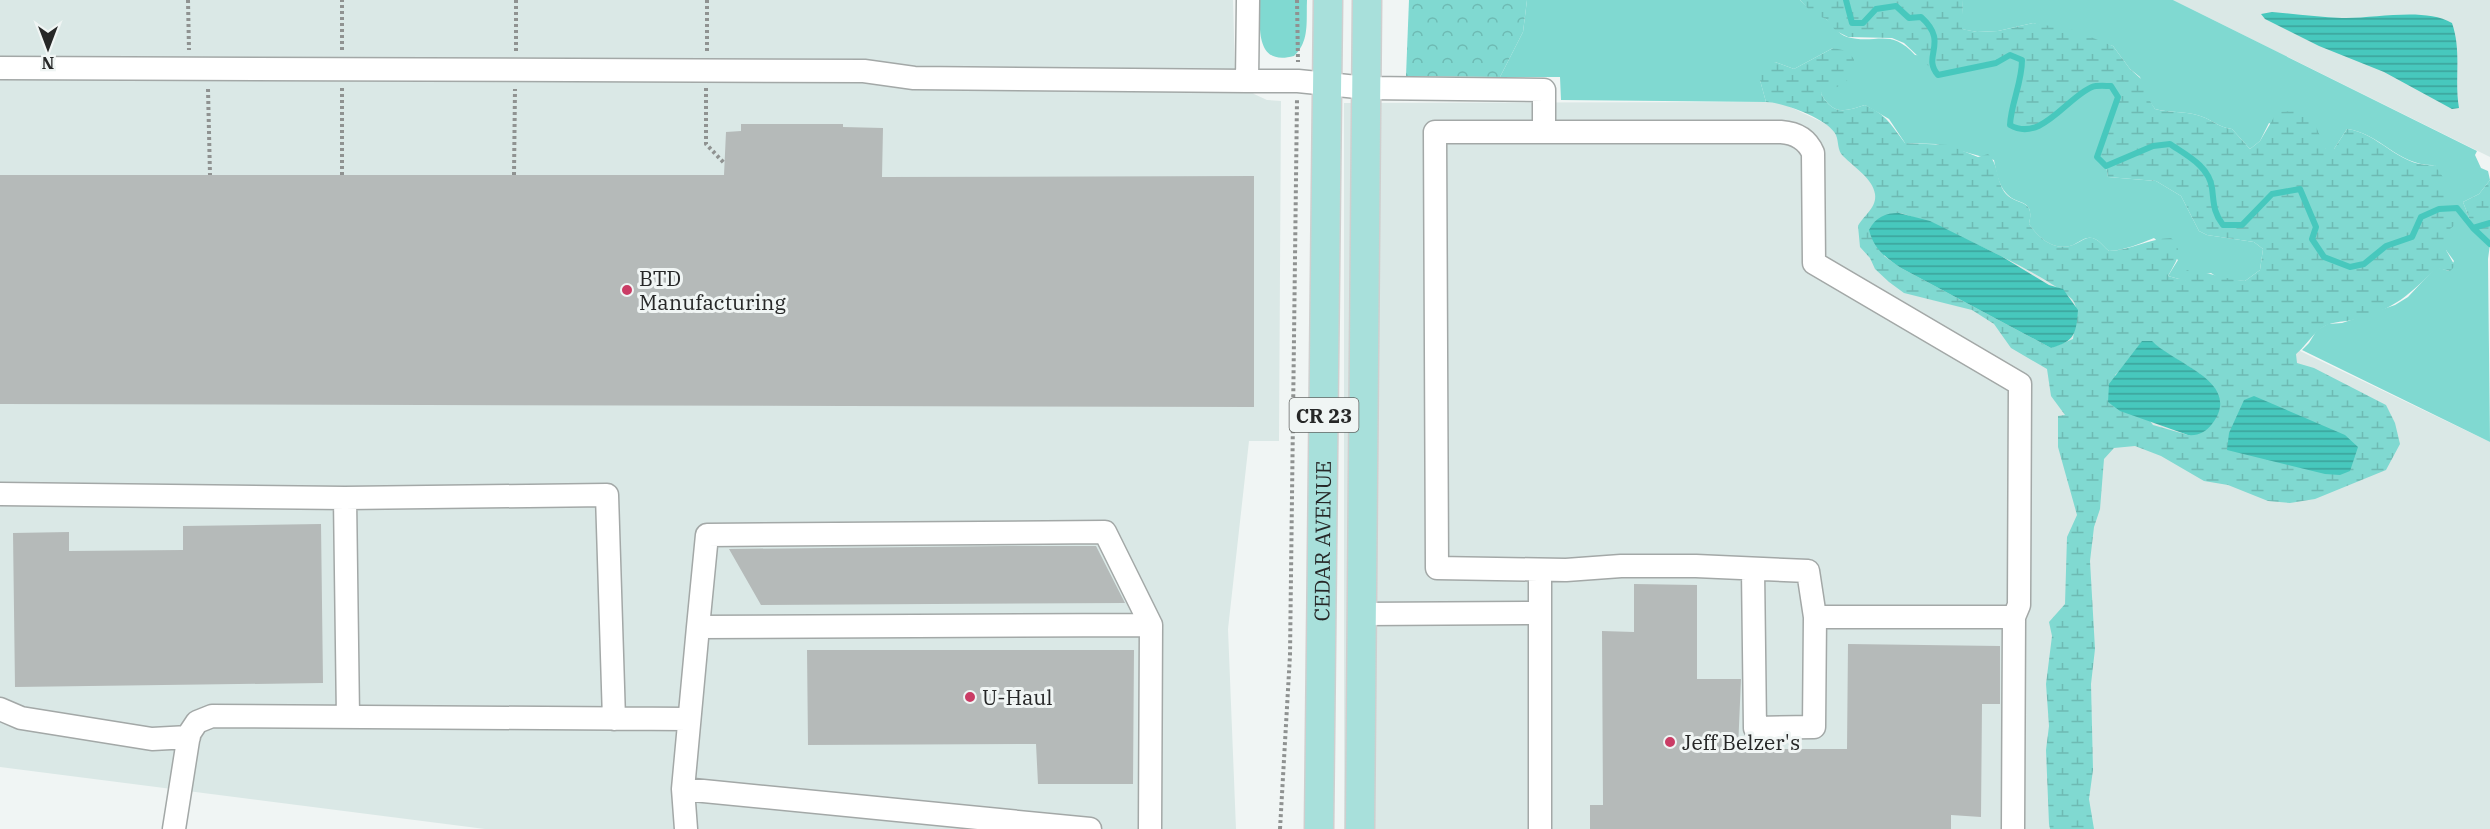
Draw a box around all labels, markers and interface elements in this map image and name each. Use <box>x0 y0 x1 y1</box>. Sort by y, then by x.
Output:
north arrow <box>18 18 78 78</box>
text: N <box>42 53 54 73</box>
place label: BTD Manufacturing <box>639 264 786 316</box>
marker: BTD Manufacturing <box>620 283 634 297</box>
road number: CR 23 <box>1290 398 1358 432</box>
street label: CEDAR AVENUE <box>1307 460 1337 622</box>
place label: U-Haul <box>982 683 1053 711</box>
marker: U-Haul <box>963 690 977 704</box>
place label: Jeff Belzer's <box>1682 728 1800 756</box>
marker: Jeff Belzer's <box>1663 735 1677 749</box>

